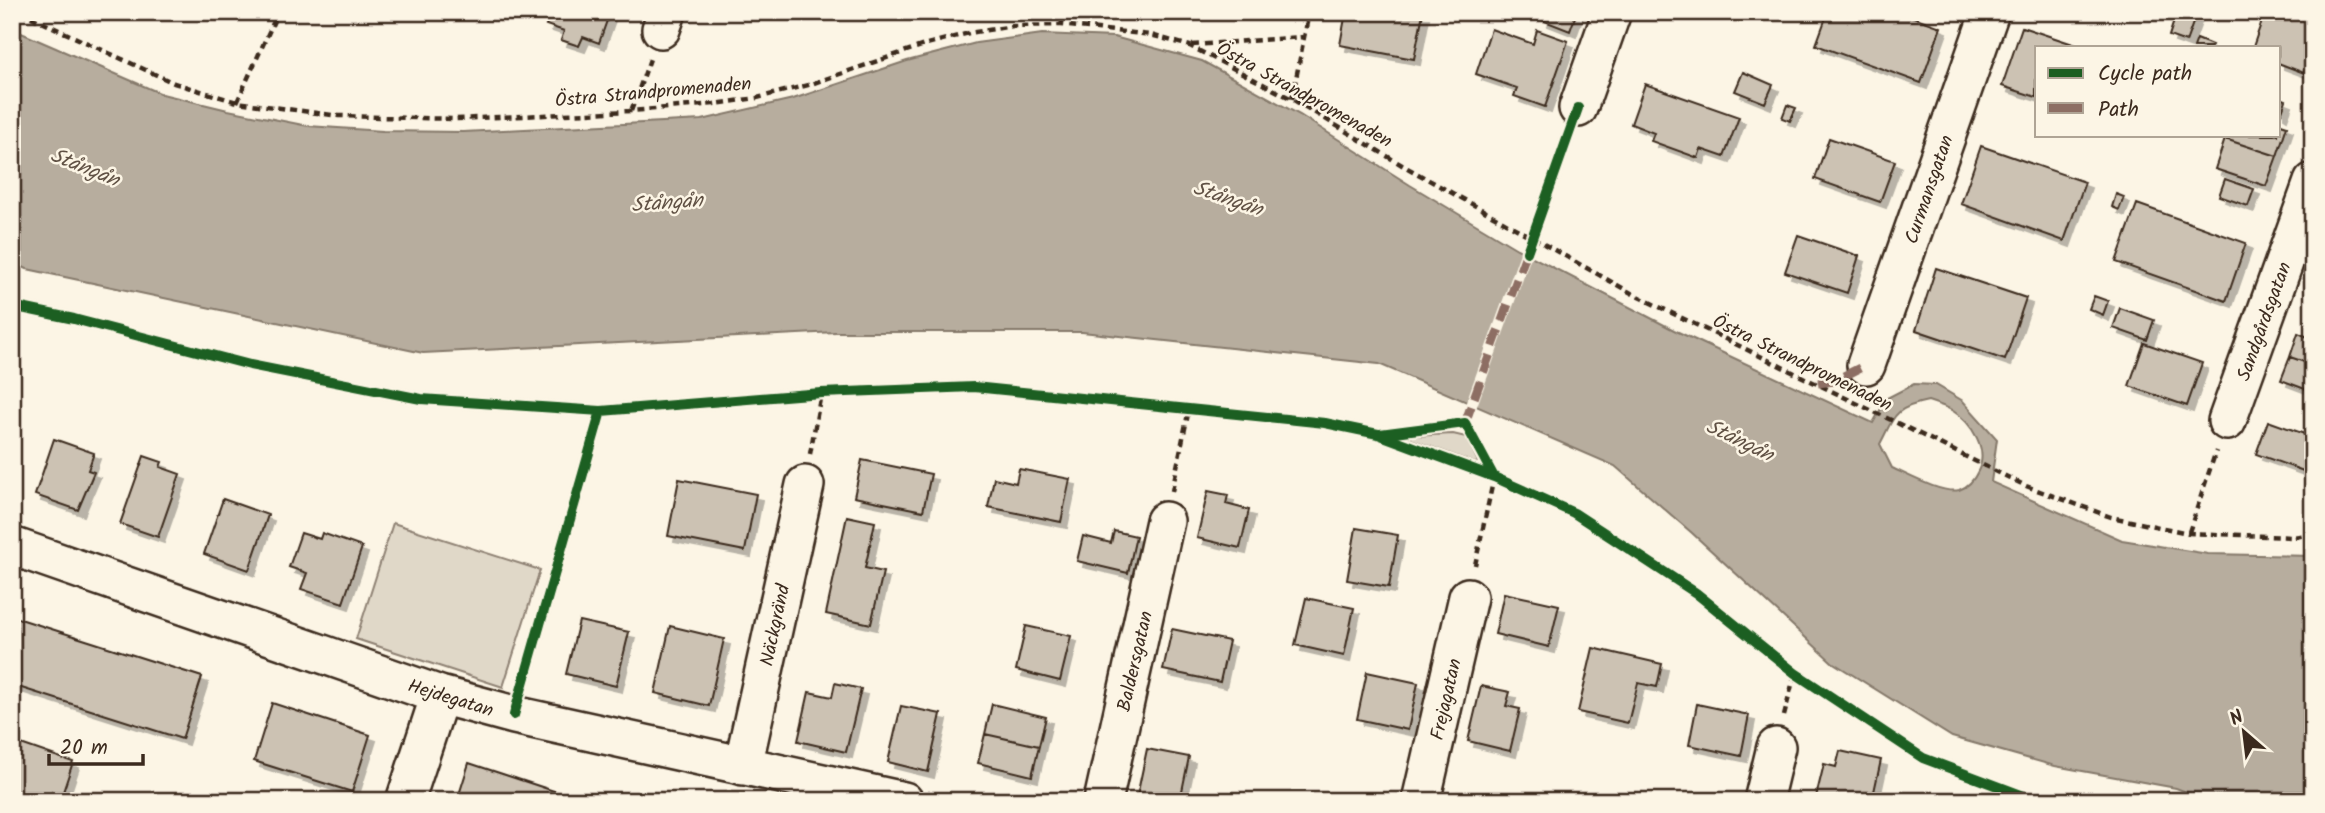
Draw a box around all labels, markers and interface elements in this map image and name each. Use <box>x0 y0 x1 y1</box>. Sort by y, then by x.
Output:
street label: Östra Strandpromenaden <box>1211 35 1397 157</box>
legend <box>2035 46 2280 136</box>
text: Cycle path <box>2098 58 2192 91</box>
street label: Östra Strandpromenaden <box>554 69 753 117</box>
text: Path <box>2098 94 2139 127</box>
street label: Curmansgatan <box>1897 131 1963 248</box>
water label: Stångån <box>45 140 125 198</box>
water label: Stångån <box>1188 172 1268 227</box>
water label: Stångån <box>630 184 706 222</box>
street label: Sandgårdsgatan <box>2229 258 2300 385</box>
street label: Östra Strandpromenaden <box>1707 307 1897 420</box>
water label: Stångån <box>1700 411 1780 473</box>
street label: Näckgränd <box>753 581 799 669</box>
street label: Baldersgatan <box>1110 608 1162 715</box>
street label: Frejagatan <box>1423 656 1471 743</box>
street label: Hejdegatan <box>404 672 497 726</box>
north arrow <box>2210 698 2280 768</box>
text: N <box>2225 703 2249 735</box>
scale bar <box>49 722 144 766</box>
text: 20 m <box>60 732 108 765</box>

